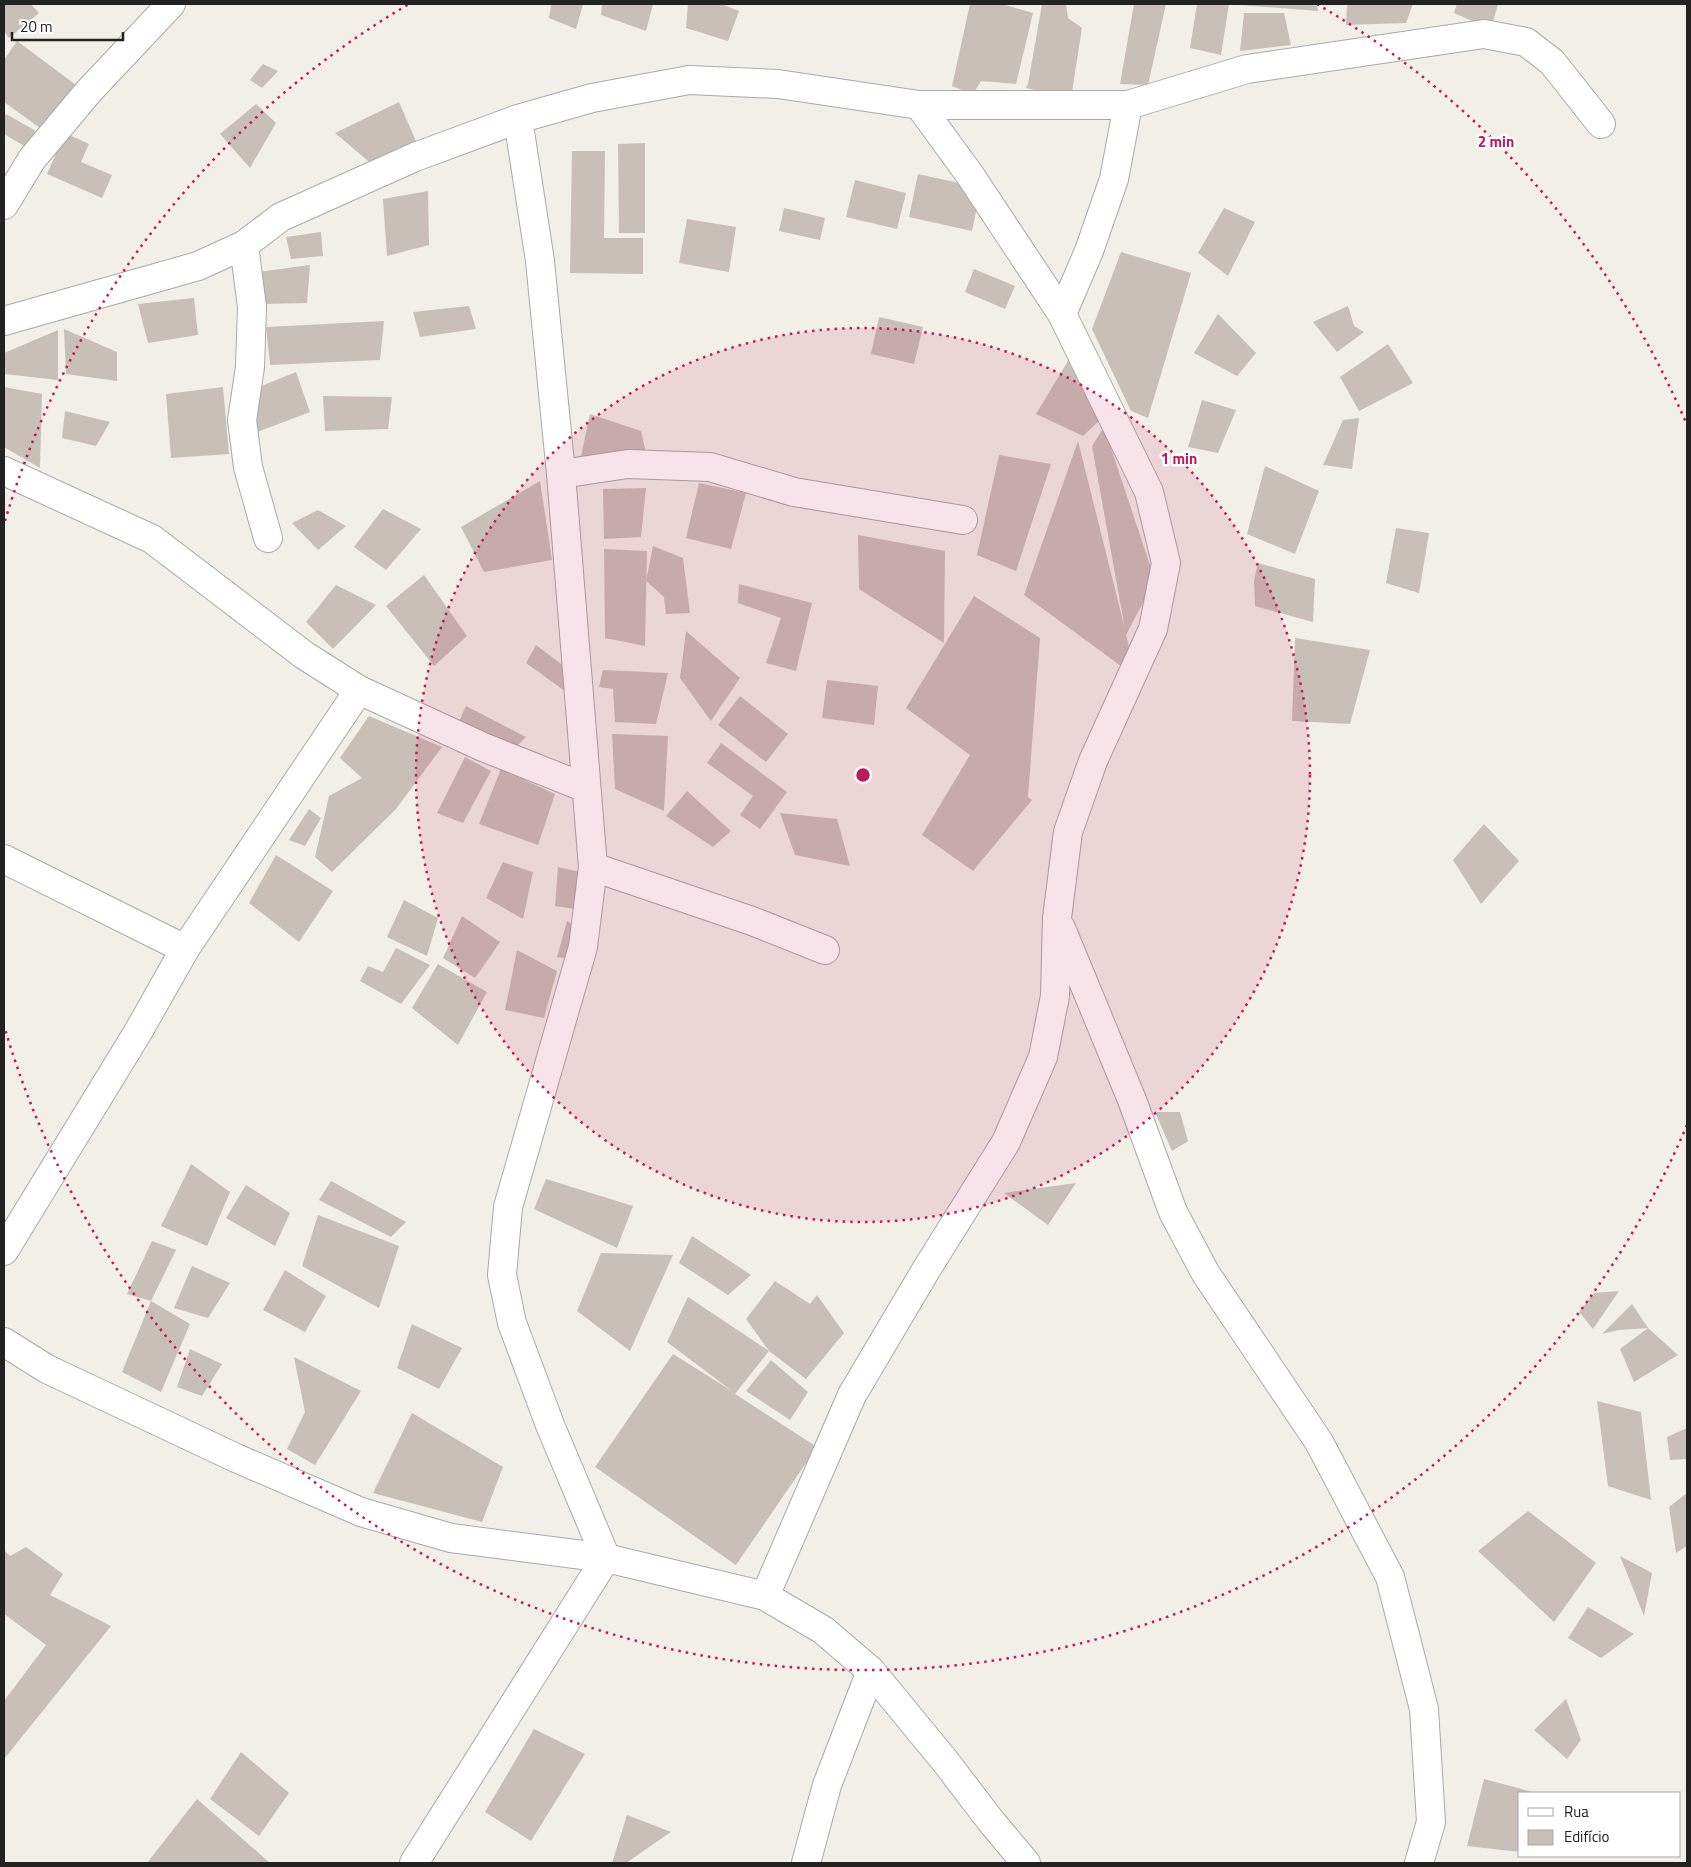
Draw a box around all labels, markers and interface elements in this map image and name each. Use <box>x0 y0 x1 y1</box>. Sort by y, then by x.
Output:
scale bar <box>12 10 124 42</box>
text: 20 m <box>20 15 53 38</box>
text: 2 min <box>1478 130 1514 153</box>
text: 1 min <box>1161 447 1197 470</box>
centre of rings <box>854 766 872 784</box>
legend <box>1518 1792 1681 1857</box>
text: Rua <box>1564 1800 1589 1823</box>
text: Edifício <box>1564 1825 1609 1848</box>

